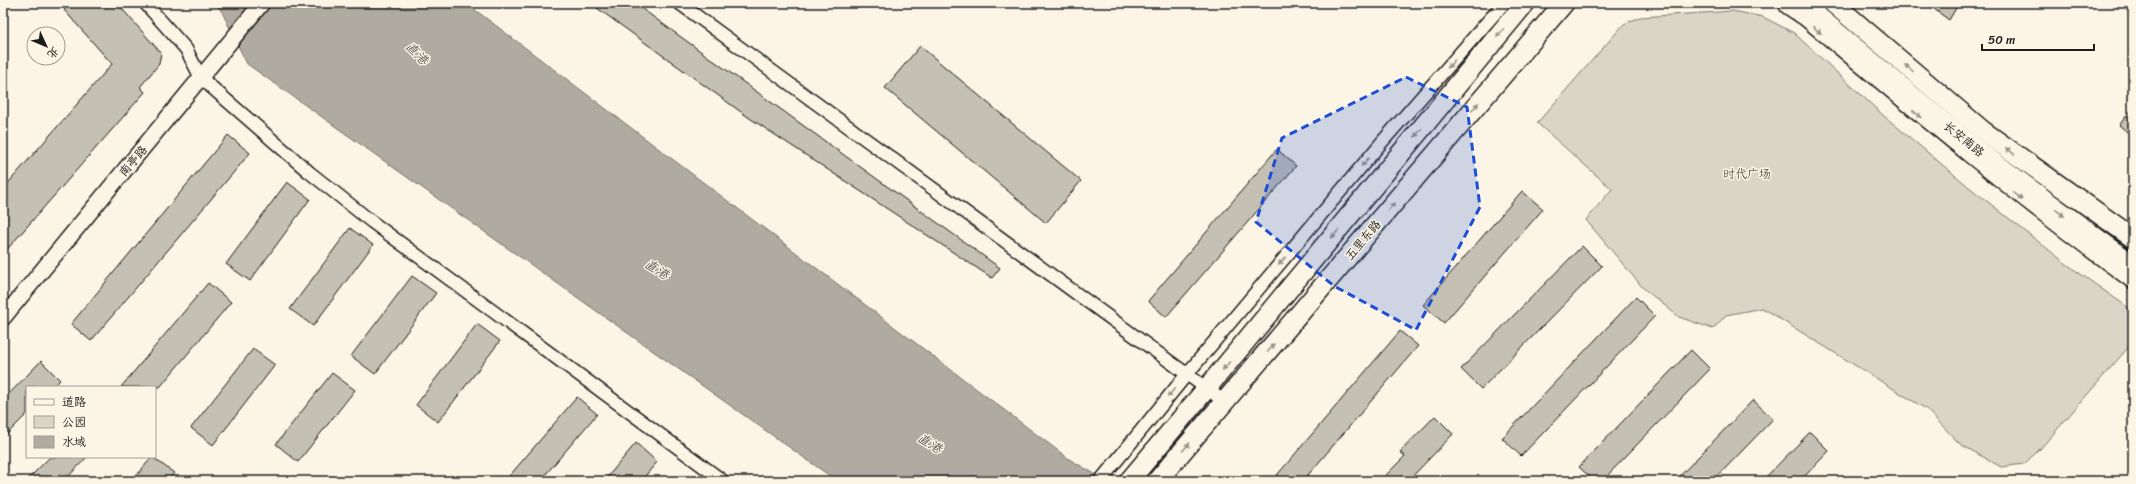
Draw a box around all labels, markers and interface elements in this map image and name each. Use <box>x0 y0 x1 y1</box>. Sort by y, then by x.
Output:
north arrow <box>26 26 66 66</box>
one-way arrow <box>1812 26 1823 35</box>
scale bar <box>1982 26 2094 52</box>
one-way arrow <box>1496 28 1505 38</box>
text: 50 m <box>1988 29 2015 51</box>
water label: 直港 <box>400 36 436 72</box>
text: 北 <box>42 42 63 63</box>
one-way arrow <box>1446 59 1455 69</box>
one-way arrow <box>1904 64 1915 73</box>
one-way arrow <box>1471 102 1480 113</box>
one-way arrow <box>1911 110 1922 119</box>
street label: 长安南路 <box>1938 115 1990 163</box>
one-way arrow <box>1413 128 1422 139</box>
street label: 南亭路 <box>113 140 153 182</box>
one-way arrow <box>2005 147 2015 155</box>
one-way arrow <box>1361 157 1370 167</box>
park label: 时代广场 <box>1723 163 1771 185</box>
one-way arrow <box>2012 192 2023 201</box>
one-way arrow <box>1387 201 1396 212</box>
one-way arrow <box>2055 209 2066 217</box>
street label: 五里东路 <box>1339 215 1387 265</box>
one-way arrow <box>1331 228 1339 239</box>
water label: 直港 <box>640 252 676 287</box>
one-way arrow <box>1277 256 1286 267</box>
one-way arrow <box>1266 343 1275 354</box>
one-way arrow <box>1221 361 1230 372</box>
legend <box>26 386 156 458</box>
one-way arrow <box>1167 388 1176 399</box>
text: 道路 <box>62 391 86 413</box>
text: 公园 <box>62 411 86 433</box>
water label: 直港 <box>913 426 949 461</box>
text: 水域 <box>62 431 86 453</box>
one-way arrow <box>1182 442 1191 453</box>

